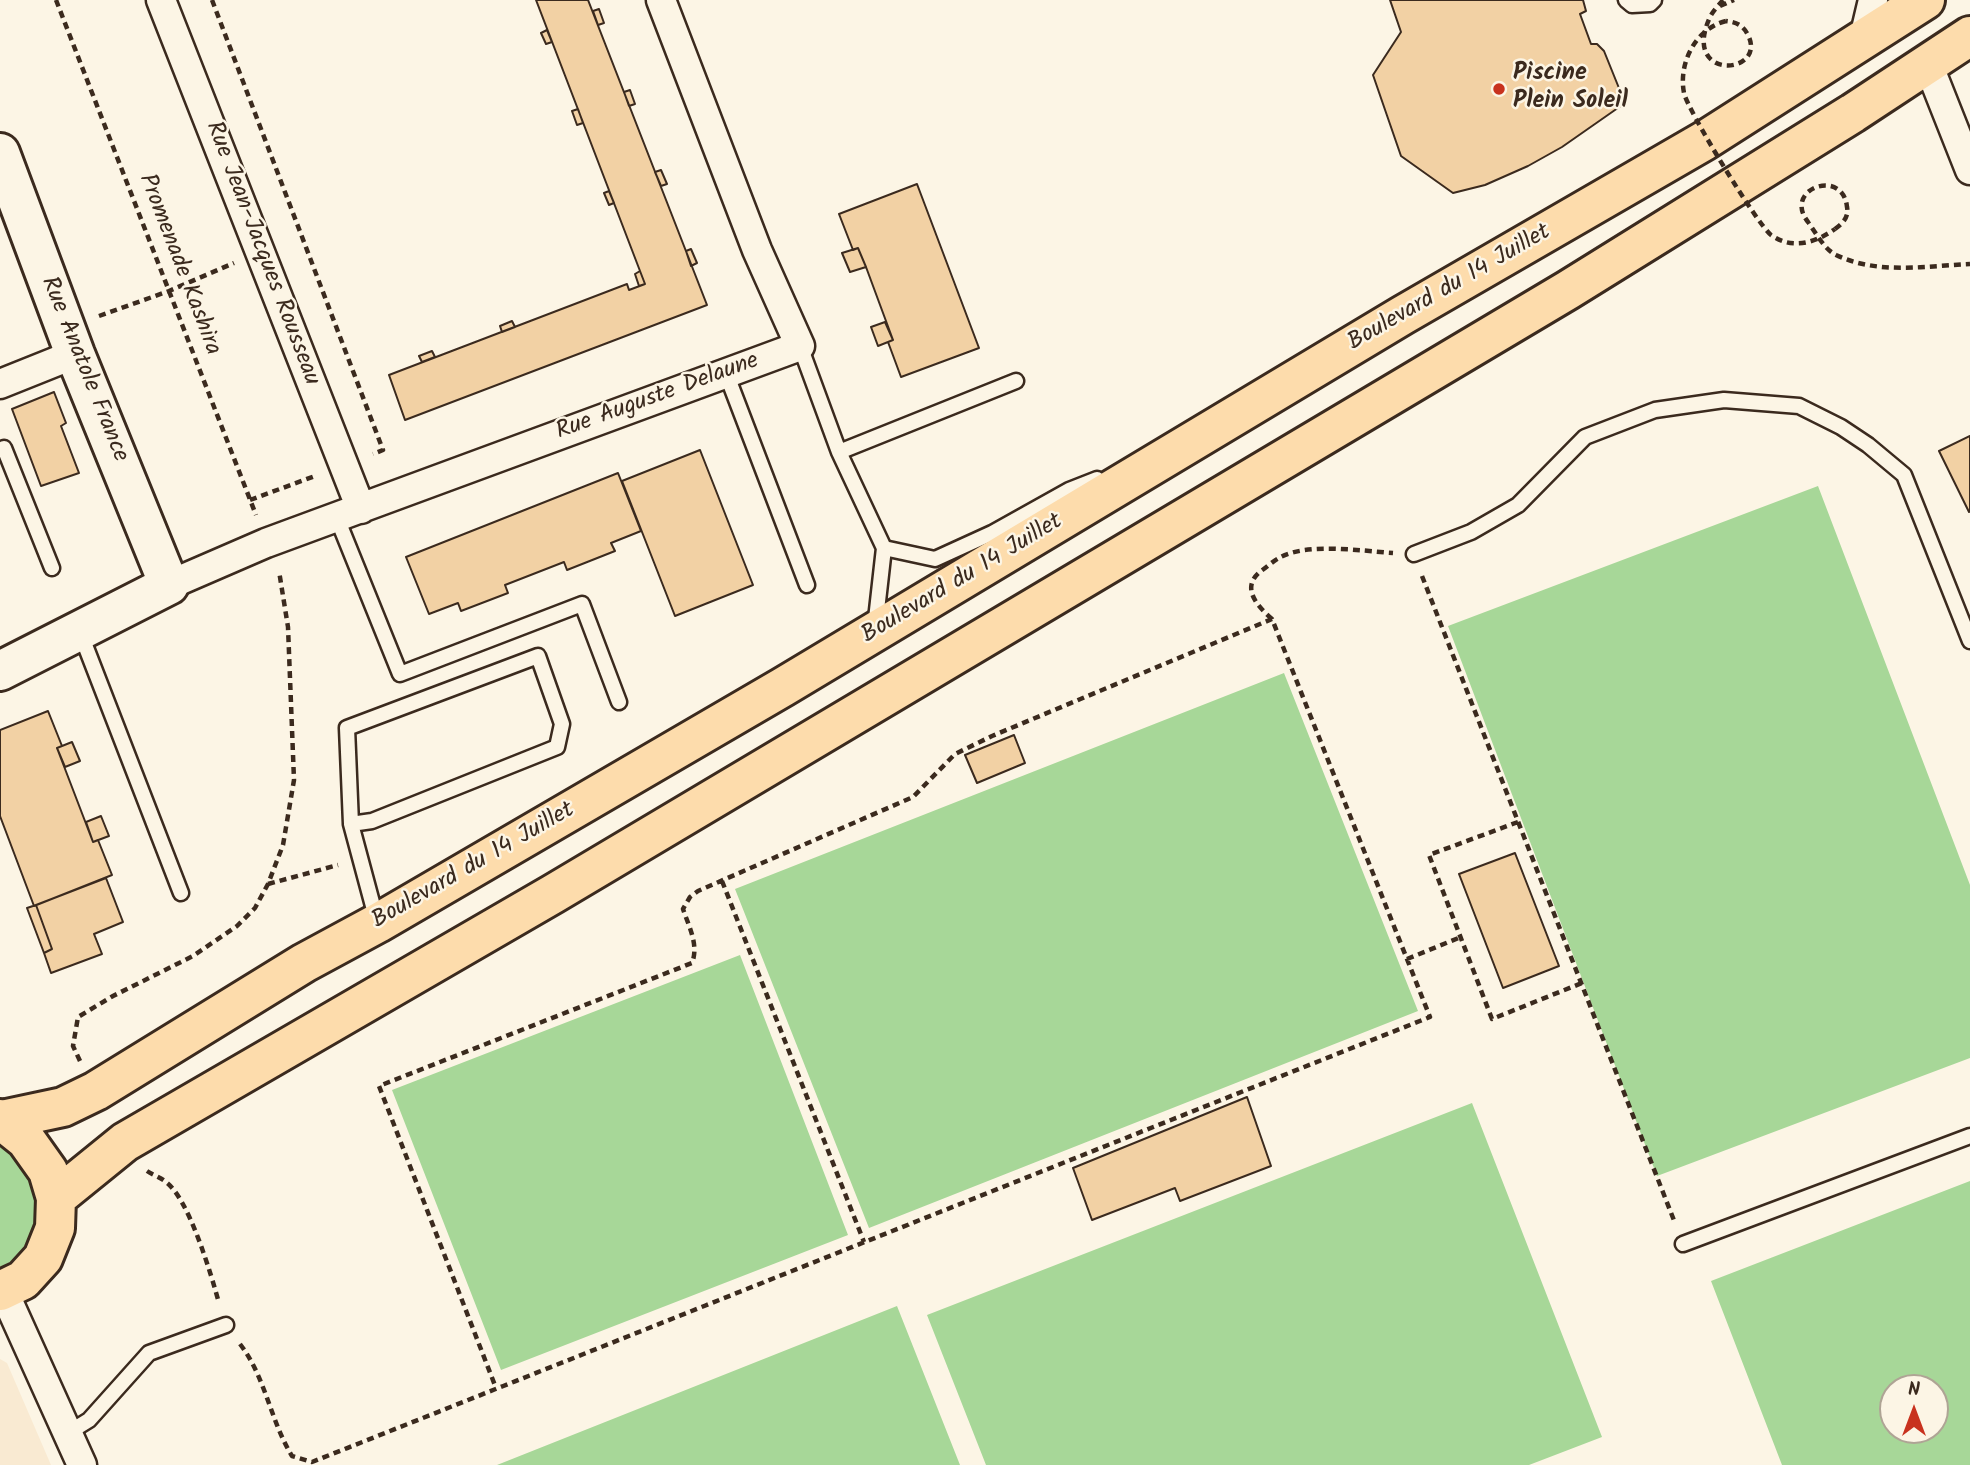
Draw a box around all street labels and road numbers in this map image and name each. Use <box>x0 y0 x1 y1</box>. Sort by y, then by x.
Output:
street label: Rue Jean-Jacques Rousseau <box>197 118 325 390</box>
street label: Promenade Kashira <box>130 170 226 360</box>
street label: Boulevard du 14 Juillet <box>1344 219 1556 359</box>
street label: Rue Anatole France <box>33 273 133 467</box>
street label: Rue Auguste Delaune <box>553 348 763 448</box>
street label: Boulevard du 14 Juillet <box>857 509 1069 651</box>
street label: Boulevard du 14 Juillet <box>368 797 580 937</box>

